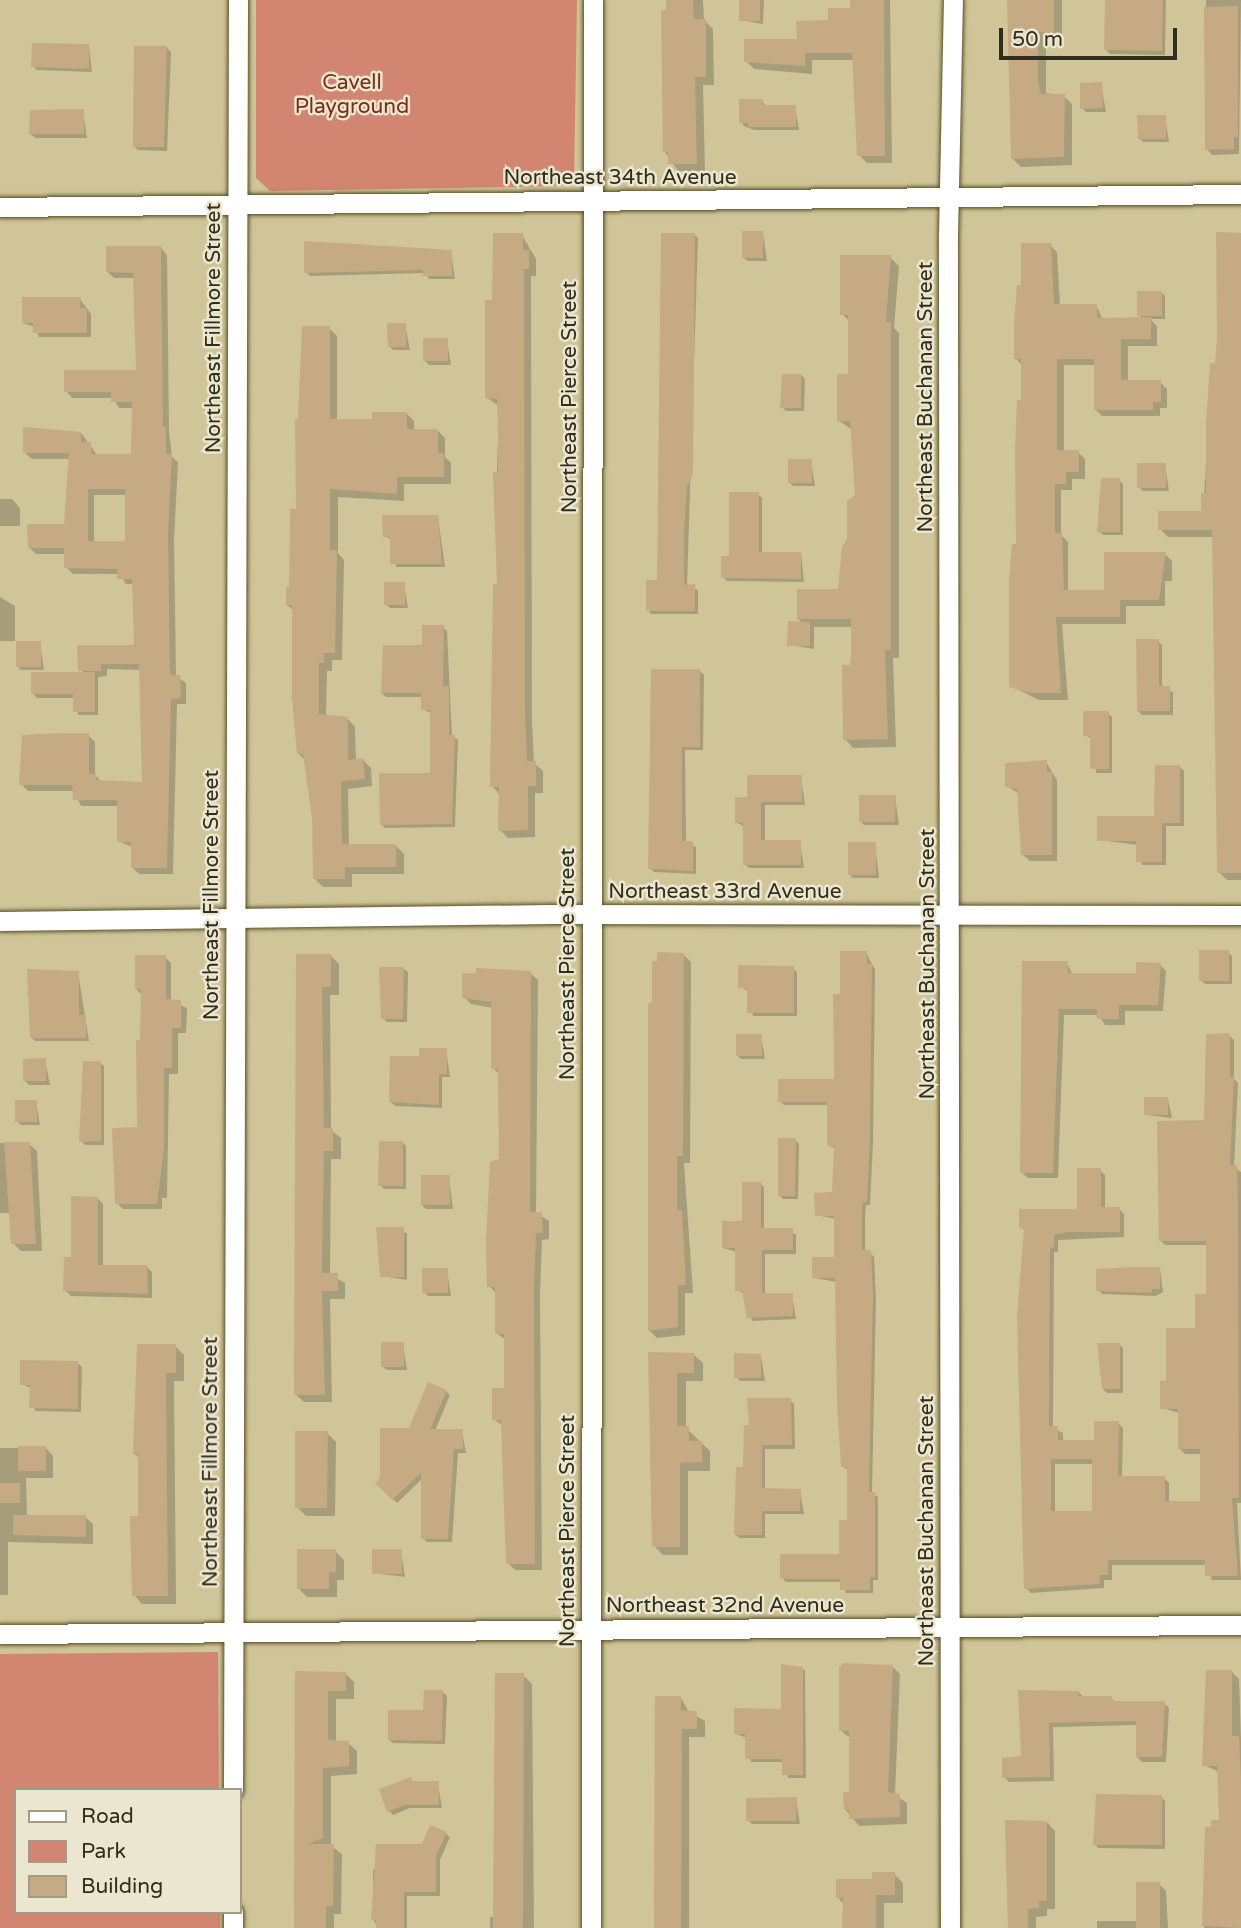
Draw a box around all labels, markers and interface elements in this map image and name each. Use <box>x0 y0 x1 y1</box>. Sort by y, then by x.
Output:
scale bar <box>1003 14 1182 58</box>
text: 50 m <box>1012 27 1063 52</box>
park label: Cavell Playground <box>295 70 409 120</box>
street label: Northeast 34th Avenue <box>503 165 737 191</box>
street label: Northeast Fillmore Street <box>201 203 227 453</box>
street label: Northeast Buchanan Street <box>913 261 939 533</box>
street label: Northeast Pierce Street <box>557 281 583 513</box>
street label: Northeast Fillmore Street <box>199 770 225 1020</box>
street label: Northeast Buchanan Street <box>915 828 941 1100</box>
street label: Northeast Pierce Street <box>555 848 581 1080</box>
street label: Northeast 33rd Avenue <box>608 879 842 905</box>
street label: Northeast Fillmore Street <box>198 1337 224 1587</box>
street label: Northeast Buchanan Street <box>914 1395 940 1667</box>
street label: Northeast Pierce Street <box>555 1415 581 1647</box>
street label: Northeast 32nd Avenue <box>606 1593 844 1619</box>
legend <box>14 1788 242 1914</box>
text: Road <box>81 1804 134 1829</box>
text: Park <box>81 1839 126 1864</box>
text: Building <box>81 1874 163 1899</box>

